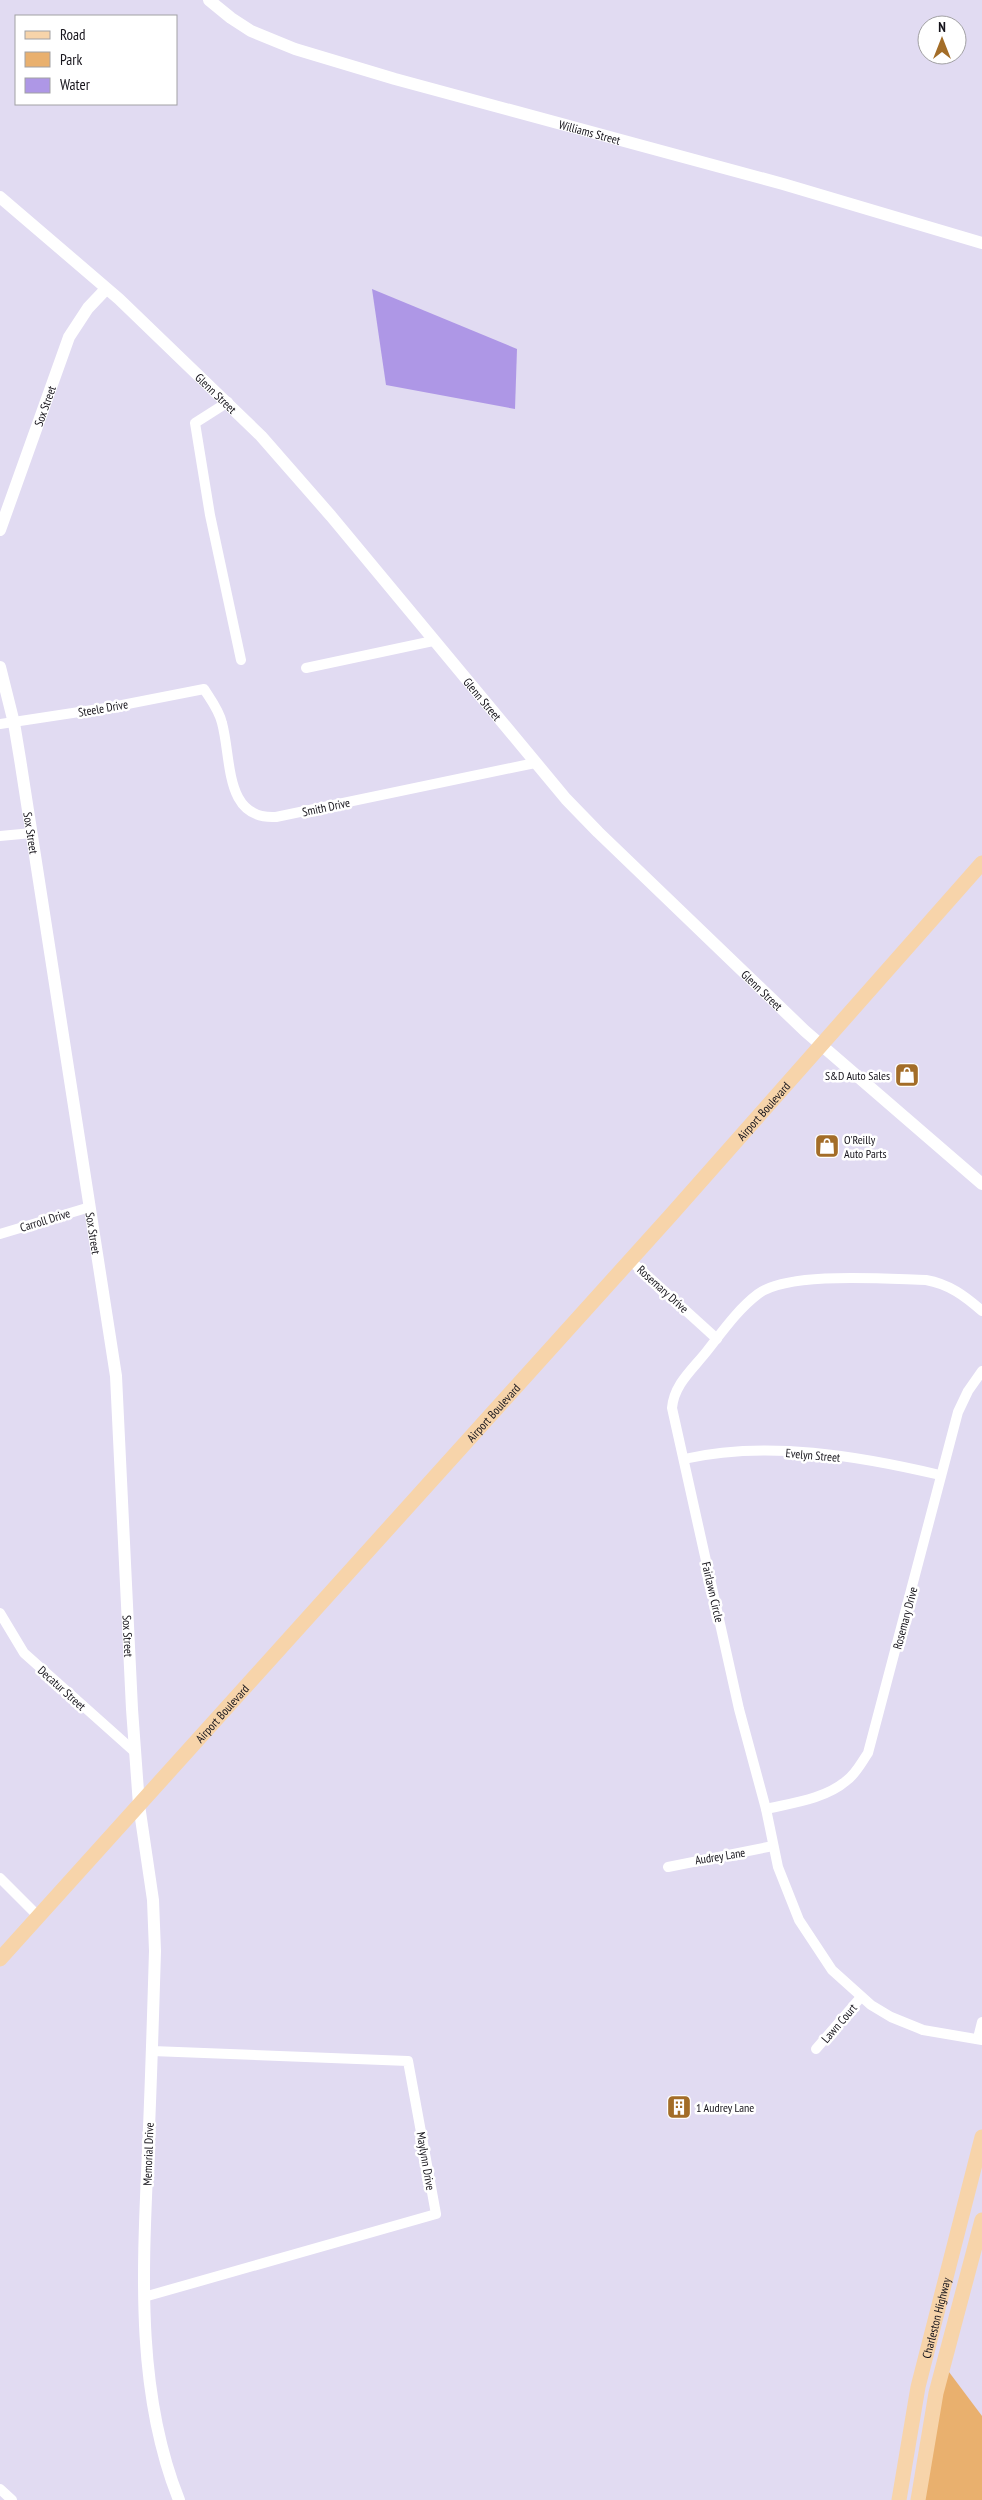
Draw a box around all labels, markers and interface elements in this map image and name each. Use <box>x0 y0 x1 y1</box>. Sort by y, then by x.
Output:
legend <box>15 15 178 105</box>
north arrow <box>917 15 967 65</box>
text: N <box>938 18 946 36</box>
text: Road <box>60 25 86 44</box>
text: Park <box>60 50 82 69</box>
text: Water <box>60 75 91 94</box>
street label: Williams Street <box>557 116 623 147</box>
street label: Glenn Street <box>193 370 241 417</box>
street label: Sox Street <box>30 383 59 428</box>
street label: Glenn Street <box>461 674 506 724</box>
street label: Steele Drive <box>77 696 129 720</box>
street label: Smith Drive <box>301 795 351 819</box>
street label: Sox Street <box>21 811 42 856</box>
street label: Glenn Street <box>738 967 787 1014</box>
shop icon: S&D Auto Sales <box>894 1062 920 1088</box>
place label: S&D Auto Sales <box>825 1068 890 1083</box>
street label: Airport Boulevard <box>733 1078 793 1143</box>
place label: O'Reilly Auto Parts <box>844 1132 887 1161</box>
shop icon: O'Reilly Auto Parts <box>814 1133 840 1159</box>
street label: Carroll Drive <box>18 1205 72 1235</box>
street label: Sox Street <box>83 1211 105 1256</box>
street label: Rosemary Drive <box>634 1262 692 1316</box>
street label: Airport Boulevard <box>463 1380 523 1445</box>
street label: Evelyn Street <box>785 1445 842 1465</box>
street label: Fairlawn Circle <box>699 1560 727 1624</box>
street label: Rosemary Drive <box>889 1585 921 1651</box>
street label: Sox Street <box>120 1615 137 1658</box>
street label: Decatur Street <box>35 1663 90 1714</box>
street label: Airport Boulevard <box>192 1681 252 1745</box>
street label: Audrey Lane <box>694 1845 746 1867</box>
street label: Lawn Court <box>818 2000 861 2046</box>
building icon: 1 Audrey Lane <box>666 2094 692 2120</box>
place label: 1 Audrey Lane <box>696 2100 754 2115</box>
street label: Memorial Drive <box>139 2122 157 2186</box>
street label: Maylynn Drive <box>413 2131 439 2191</box>
street label: Charleston Highway <box>918 2275 953 2360</box>

